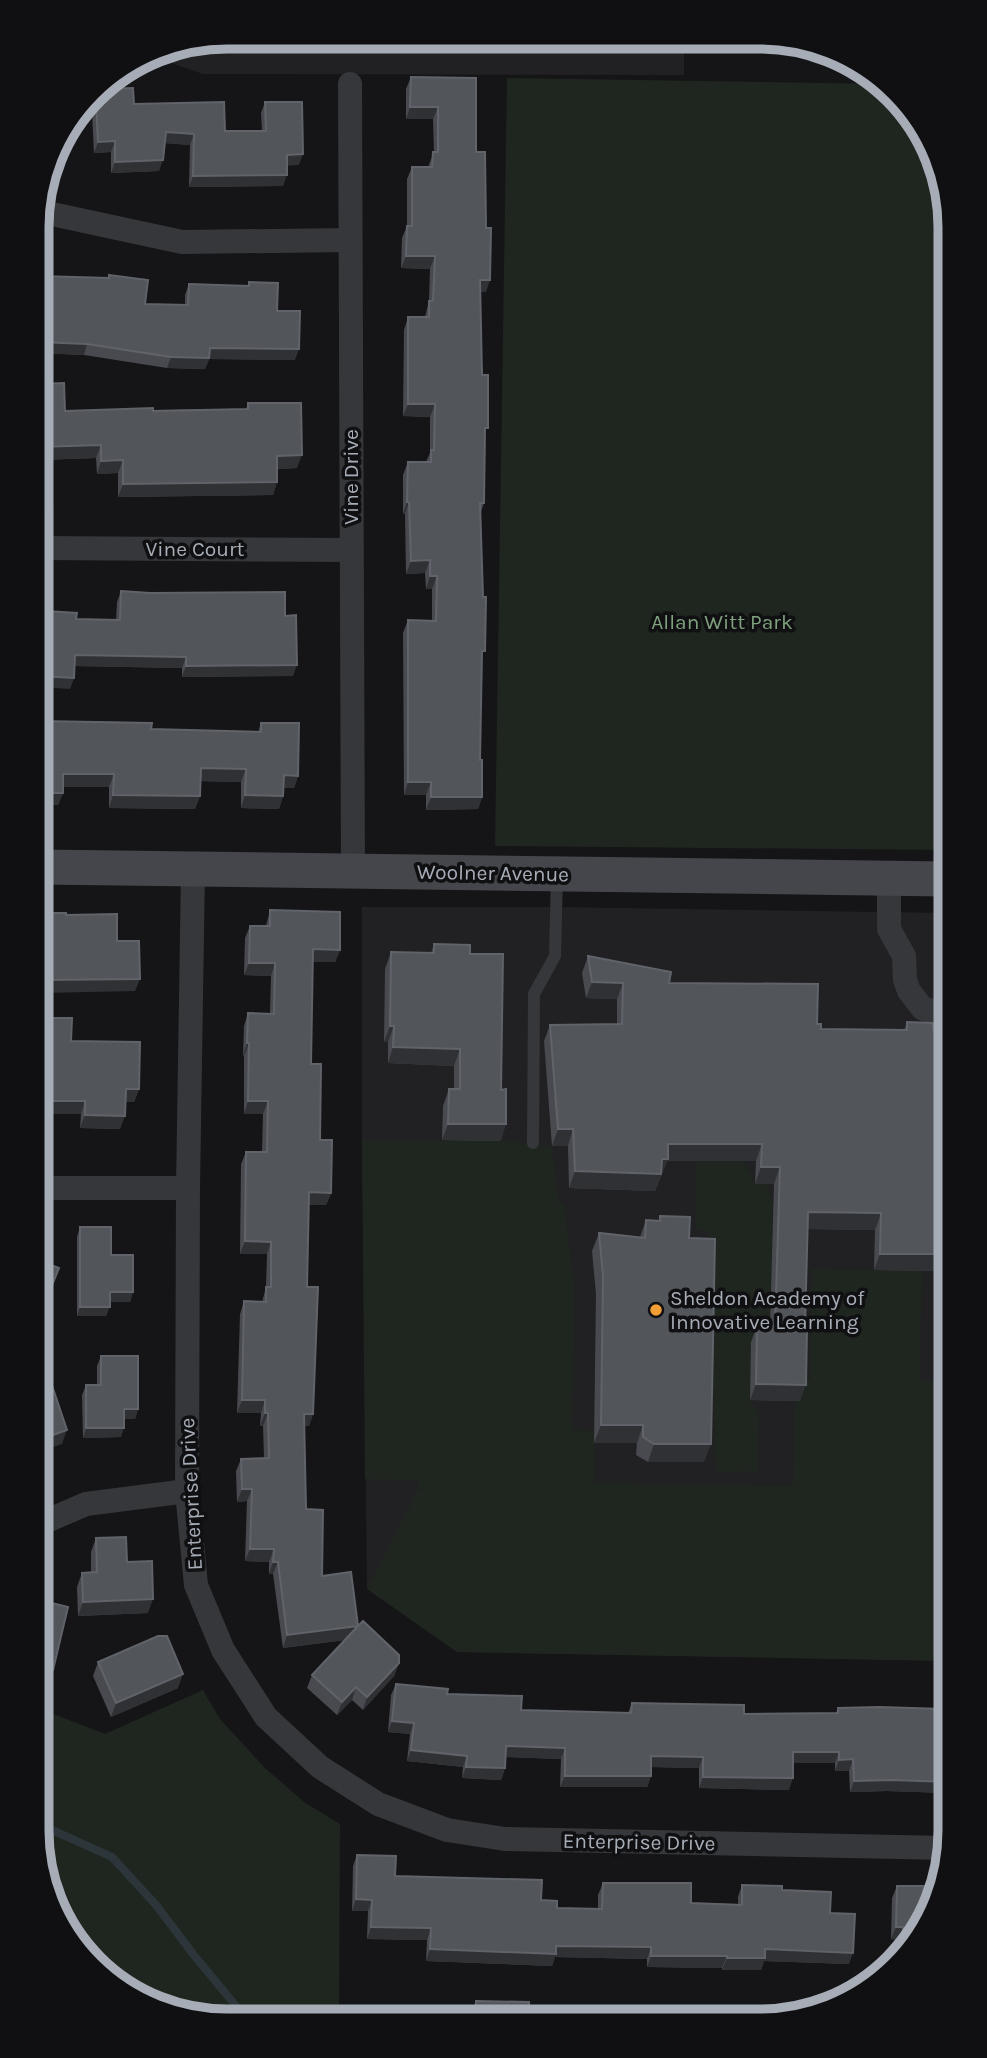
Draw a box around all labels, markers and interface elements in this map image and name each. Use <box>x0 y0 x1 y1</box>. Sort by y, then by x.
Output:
street label: Vine Drive <box>339 429 363 525</box>
street label: Vine Court <box>145 537 245 561</box>
park label: Allan Witt Park <box>651 610 793 634</box>
street label: Woolner Avenue <box>417 860 569 886</box>
place label: Sheldon Academy of Innovative Learning <box>670 1286 865 1334</box>
marker: Sheldon Academy of Innovative Learning <box>648 1302 664 1318</box>
street label: Enterprise Drive <box>175 1417 207 1571</box>
street label: Enterprise Drive <box>562 1829 716 1855</box>

